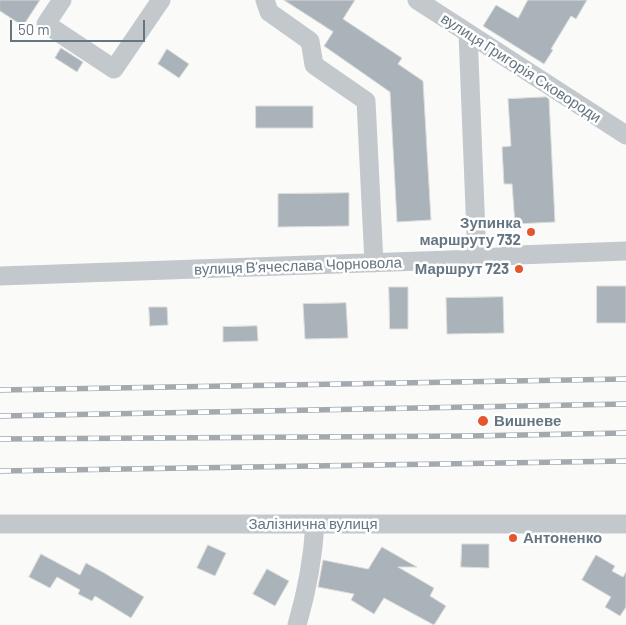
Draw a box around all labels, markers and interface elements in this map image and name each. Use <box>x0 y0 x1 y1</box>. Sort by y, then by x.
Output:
street label: вулиця Григорія Сковороди <box>437 9 605 127</box>
scale bar <box>12 10 148 42</box>
text: 50 m <box>18 20 50 38</box>
place label: Зупинка маршруту 732 <box>420 214 521 249</box>
marker: Зупинка маршруту 732 <box>525 226 537 238</box>
street label: вулиця Вʼячеслава Чорновола <box>194 253 402 279</box>
place label: Маршрут 723 <box>415 260 509 278</box>
marker: Маршрут 723 <box>513 263 525 275</box>
place label: Вишневе <box>494 412 561 430</box>
marker: Вишневе <box>476 414 490 428</box>
street label: Залізнична вулиця <box>248 515 378 533</box>
place label: Антоненко <box>523 529 602 547</box>
marker: Антоненко <box>507 532 519 544</box>

